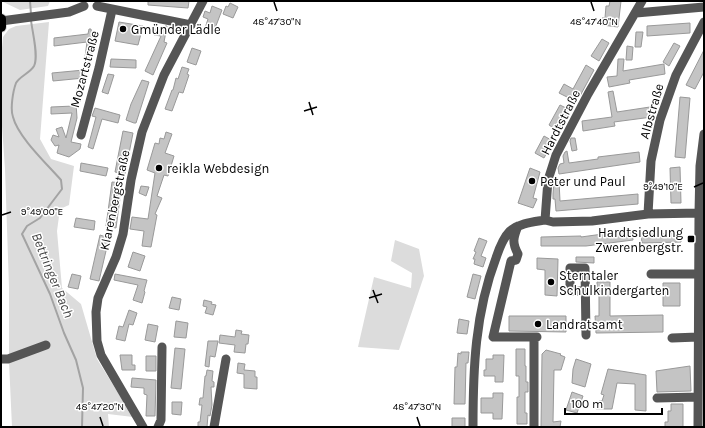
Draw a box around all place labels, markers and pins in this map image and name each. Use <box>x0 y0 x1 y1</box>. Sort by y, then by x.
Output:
place label: Gmünder Lädle <box>131 22 221 37</box>
marker: Gmünder Lädle <box>118 24 128 34</box>
place label: reikla Webdesign <box>167 161 269 176</box>
marker: reikla Webdesign <box>154 163 164 173</box>
place label: Peter und Paul <box>540 174 626 189</box>
marker: Peter und Paul <box>527 176 537 186</box>
place label: Hardtsiedlung Zwerenbergstr. <box>595 225 684 255</box>
marker: Hardtsiedlung Zwerenbergstr. <box>686 234 696 244</box>
place label: Sterntaler Schulkindergarten <box>559 268 669 298</box>
marker: Sterntaler Schulkindergarten <box>546 277 556 287</box>
place label: Landratsamt <box>546 317 623 332</box>
marker: Landratsamt <box>533 319 543 329</box>

